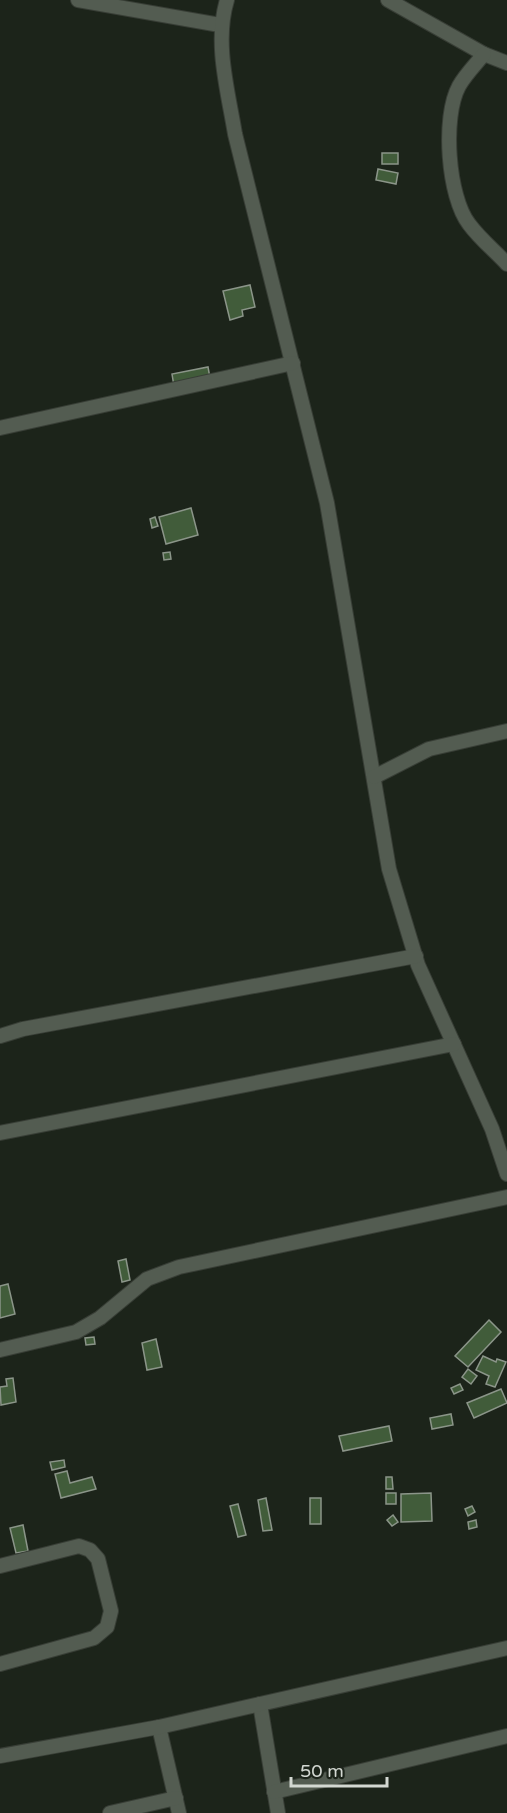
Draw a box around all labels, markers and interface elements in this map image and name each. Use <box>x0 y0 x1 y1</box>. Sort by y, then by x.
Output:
scale bar <box>291 1750 387 1788</box>
text: 50 m <box>300 1760 344 1782</box>

